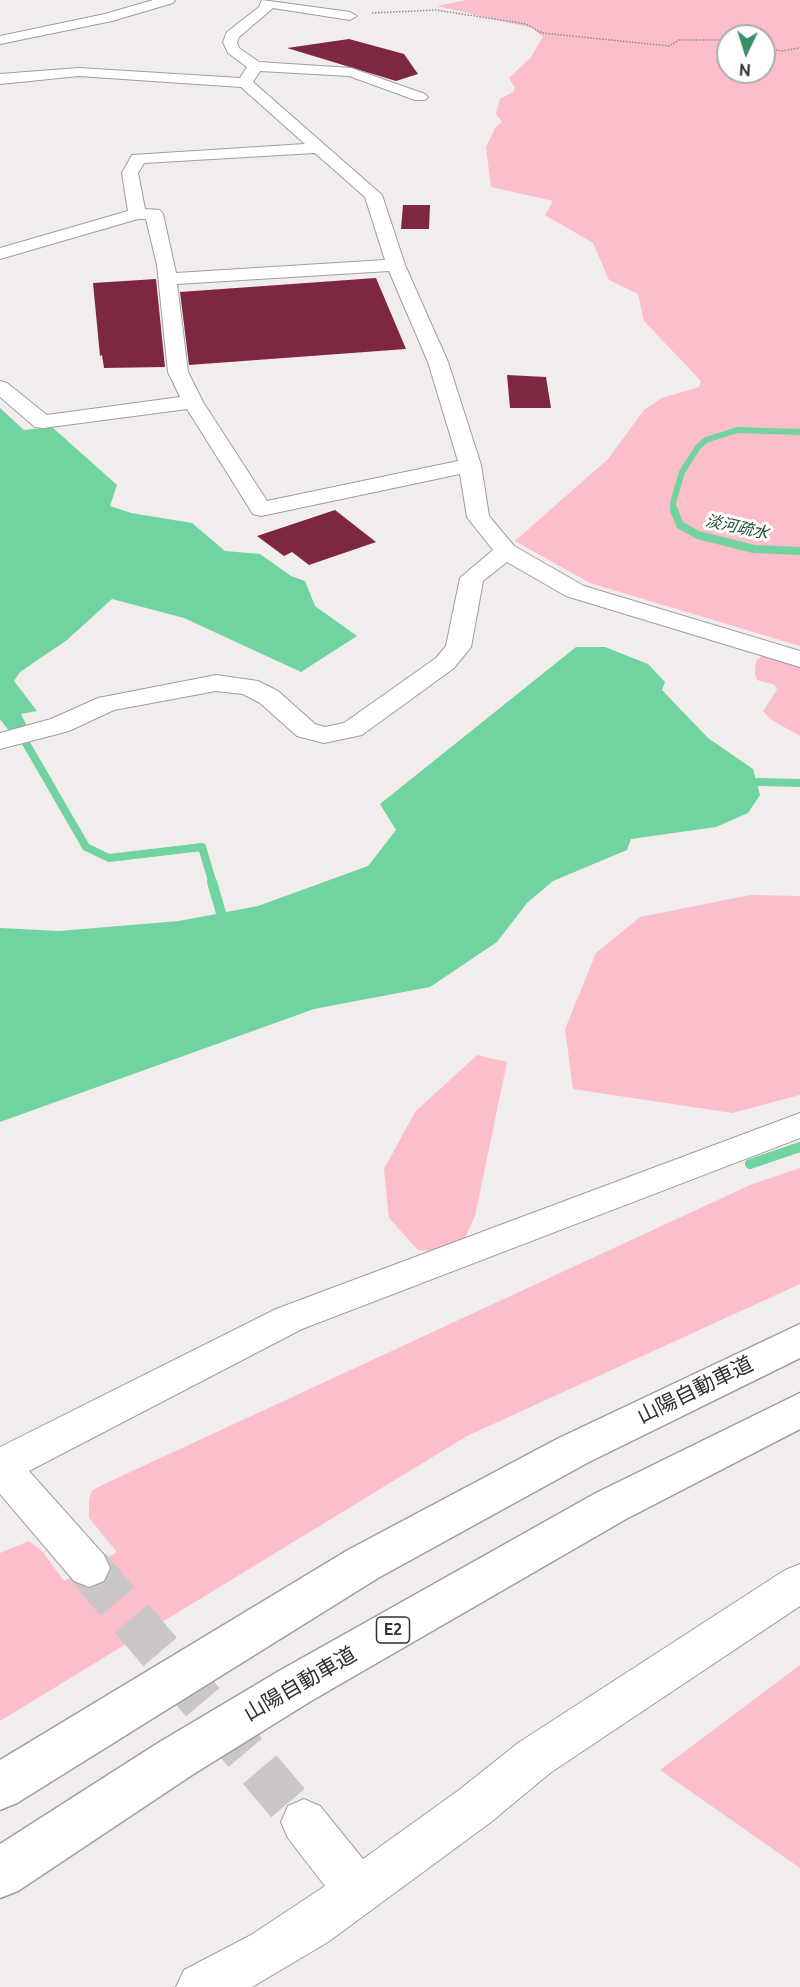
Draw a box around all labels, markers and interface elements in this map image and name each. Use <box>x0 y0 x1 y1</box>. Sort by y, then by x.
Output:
north arrow <box>716 24 776 84</box>
text: N <box>738 61 751 79</box>
water label: 淡河疏水 <box>704 511 770 543</box>
street label: 山陽自動車道 <box>633 1351 757 1429</box>
road number: E2 <box>376 1617 410 1643</box>
street label: 山陽自動車道 <box>239 1642 361 1726</box>

